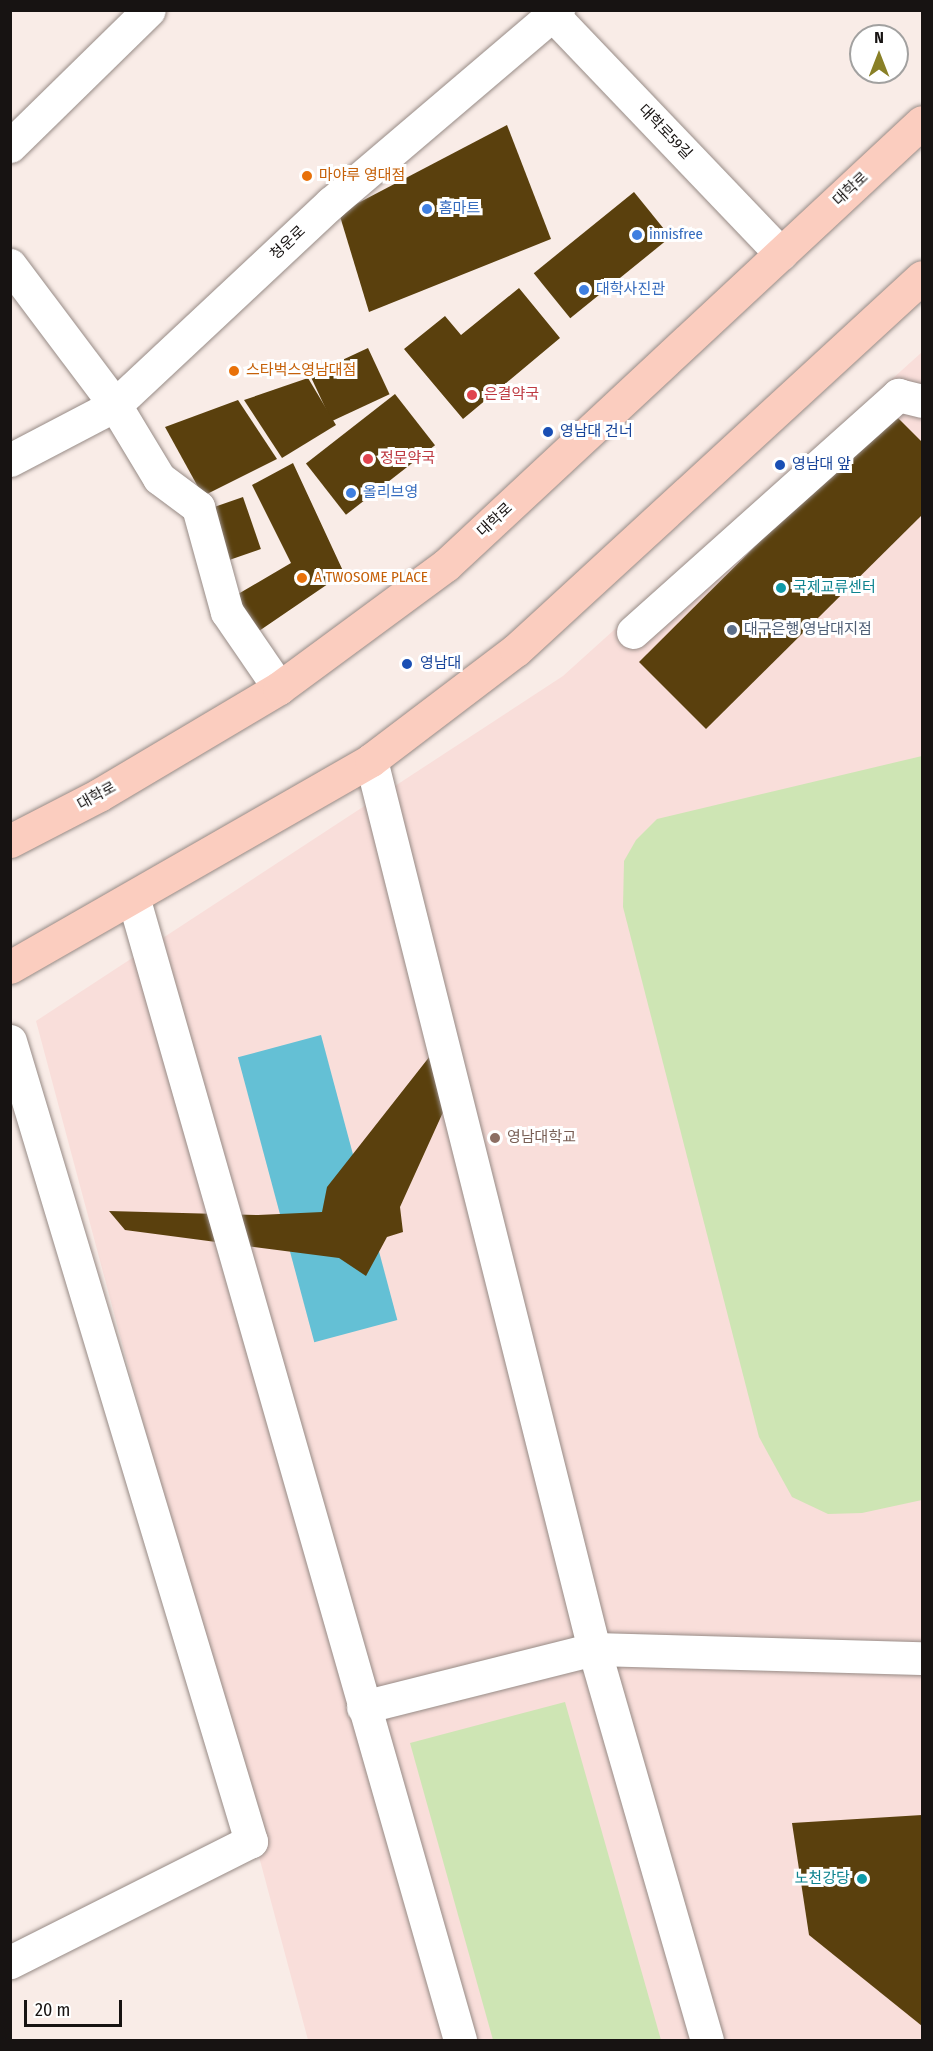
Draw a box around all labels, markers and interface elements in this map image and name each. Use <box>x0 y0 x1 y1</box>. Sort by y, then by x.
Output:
north arrow <box>849 24 909 84</box>
text: N <box>874 28 884 47</box>
street label: 대학로59길 <box>635 101 695 163</box>
place label: 마야루 영대점 <box>319 167 405 185</box>
street label: 대학로 <box>830 168 872 210</box>
marker: 마야루 영대점 <box>300 169 314 183</box>
place label: 홈마트 <box>439 200 480 218</box>
marker: 홈마트 <box>420 202 434 216</box>
street label: 청운로 <box>267 222 309 264</box>
place label: innisfree <box>649 226 703 244</box>
marker: innisfree <box>630 228 644 242</box>
place label: 대학사진관 <box>596 281 665 299</box>
marker: 대학사진관 <box>577 283 591 297</box>
place label: 스타벅스영남대점 <box>246 362 356 380</box>
marker: 스타벅스영남대점 <box>227 364 241 378</box>
place label: 은결약국 <box>484 386 539 404</box>
marker: 은결약국 <box>465 388 479 402</box>
place label: 영남대 건너 <box>560 423 633 441</box>
marker: 영남대 건너 <box>541 425 555 439</box>
place label: 정문약국 <box>380 450 435 468</box>
marker: 정문약국 <box>361 452 375 466</box>
place label: 영남대 앞 <box>792 456 851 474</box>
marker: 영남대 앞 <box>773 458 787 472</box>
place label: 올리브영 <box>363 484 418 502</box>
marker: 올리브영 <box>344 486 358 500</box>
street label: 대학로 <box>474 499 516 541</box>
place label: A TWOSOME PLACE <box>314 569 428 587</box>
marker: A TWOSOME PLACE <box>295 571 309 585</box>
place label: 국제교류센터 <box>793 579 876 597</box>
marker: 국제교류센터 <box>774 581 788 595</box>
place label: 대구은행 영남대지점 <box>744 621 872 639</box>
marker: 대구은행 영남대지점 <box>725 623 739 637</box>
marker: 영남대 <box>398 655 416 673</box>
place label: 영남대 <box>420 655 461 673</box>
street label: 대학로 <box>75 778 119 814</box>
place label: 영남대학교 <box>507 1129 576 1147</box>
marker: 영남대학교 <box>488 1131 502 1145</box>
place label: 노천강당 <box>795 1870 850 1888</box>
marker: 노천강당 <box>855 1872 869 1886</box>
scale bar <box>27 1988 124 2026</box>
text: 20 m <box>35 1999 70 2021</box>

